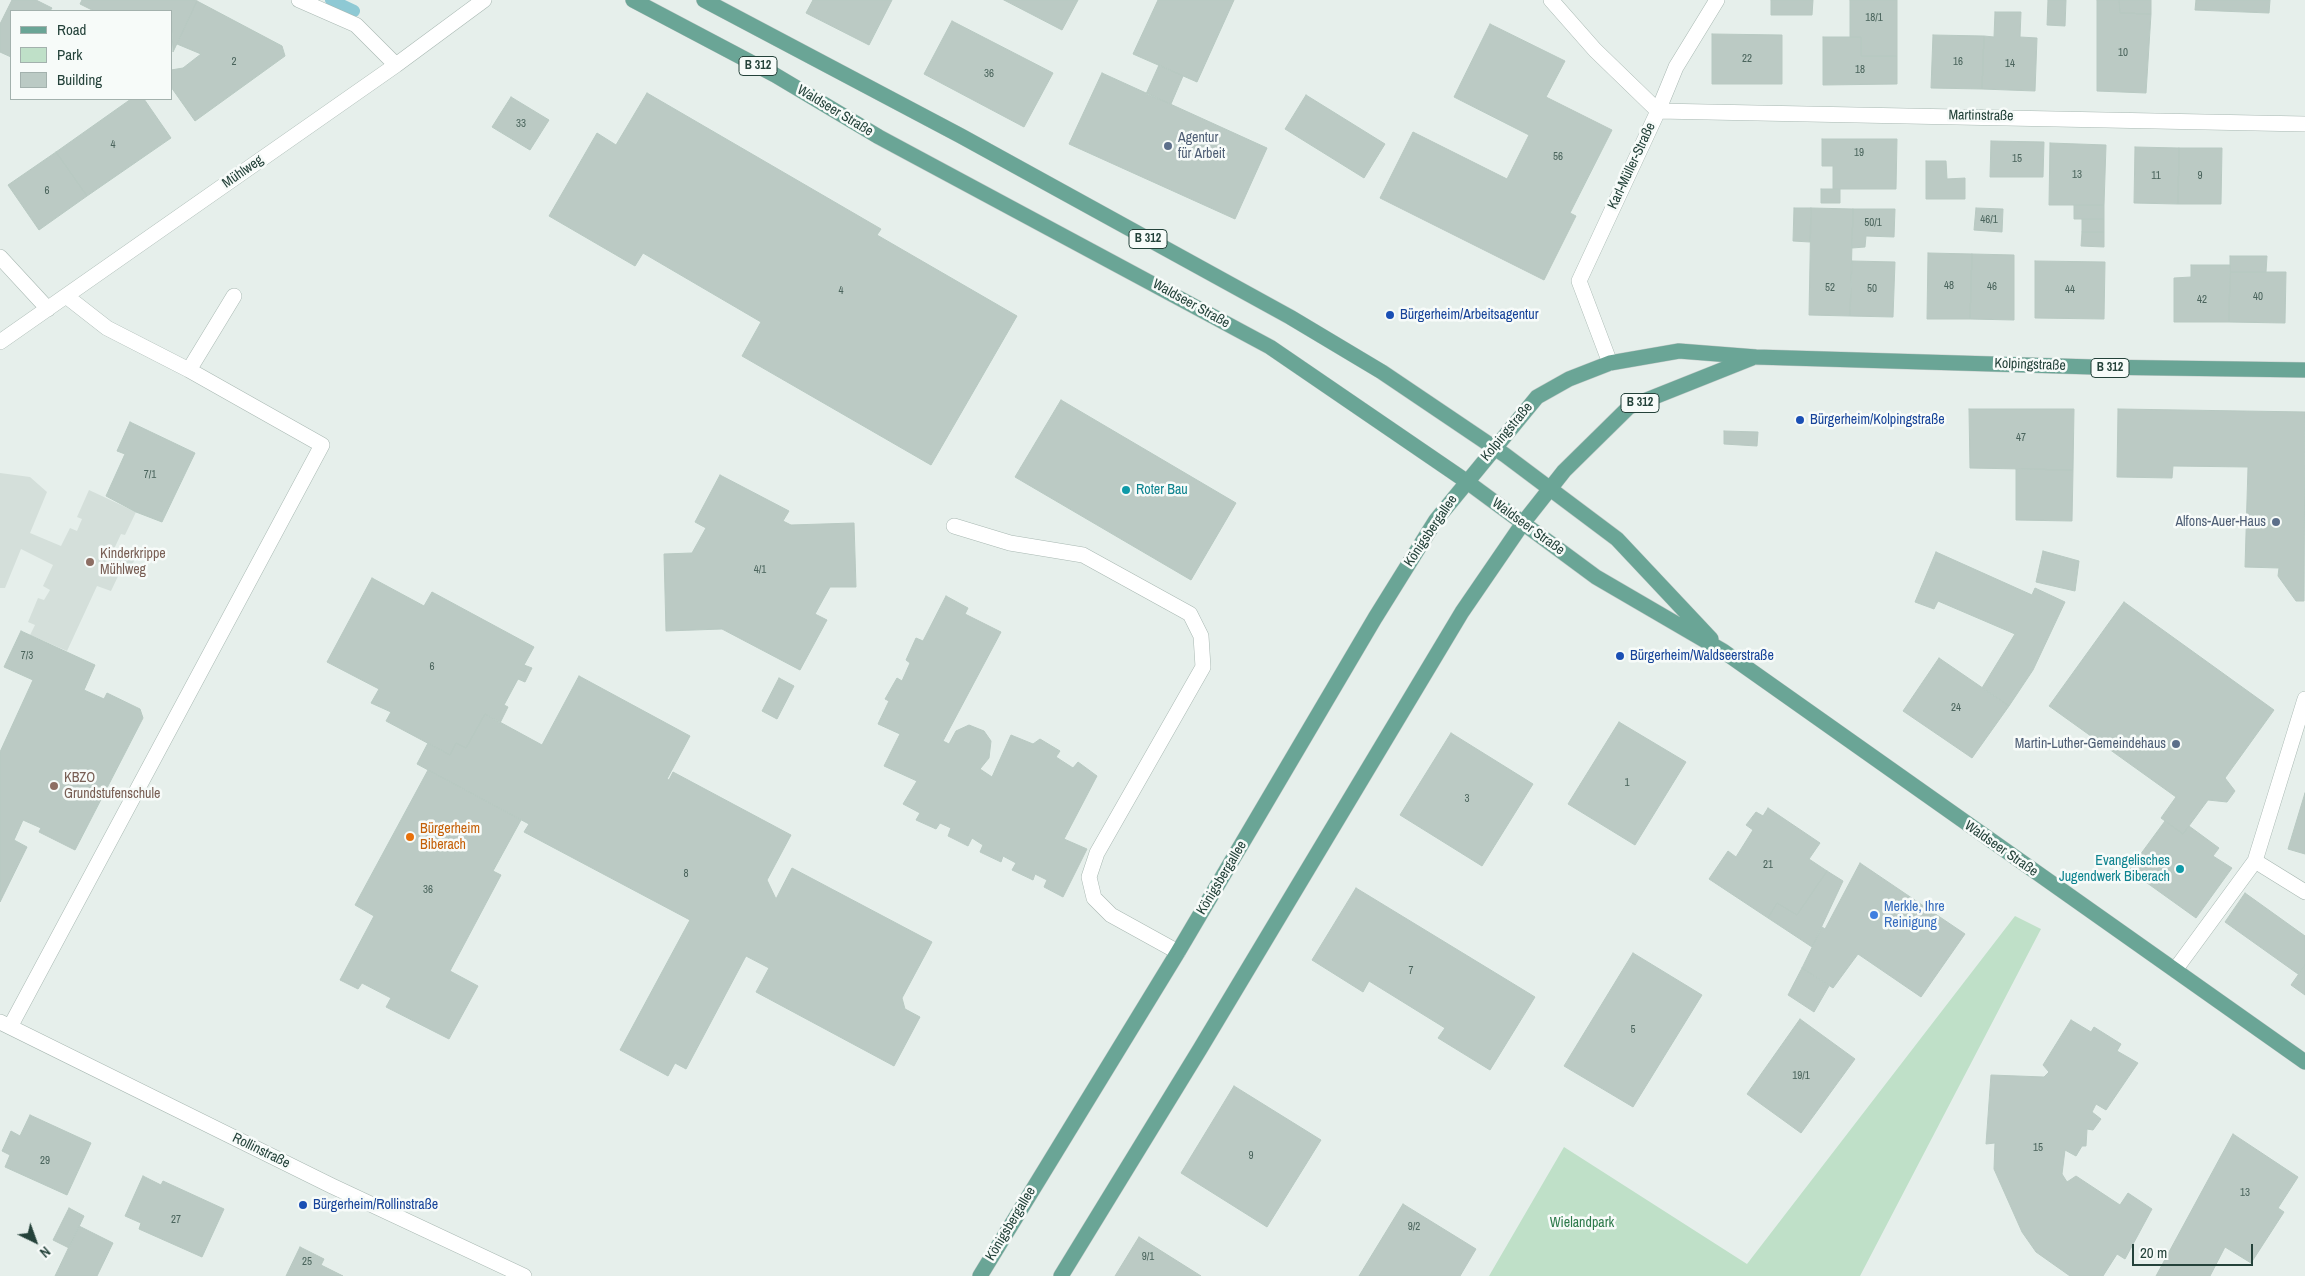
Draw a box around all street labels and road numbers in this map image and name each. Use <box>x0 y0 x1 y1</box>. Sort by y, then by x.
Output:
road number: B 312 <box>739 56 777 76</box>
street label: Waldseer Straße <box>794 82 876 140</box>
street label: Martinstraße <box>1948 107 2014 125</box>
street label: Karl-Müller-Straße <box>1605 120 1659 212</box>
street label: Mühlweg <box>219 152 267 192</box>
road number: B 312 <box>1129 230 1167 248</box>
street label: Waldseer Straße <box>1149 276 1233 332</box>
street label: Kolpingstraße <box>1994 355 2066 375</box>
road number: B 312 <box>2091 358 2129 378</box>
road number: B 312 <box>1621 393 1659 412</box>
street label: Kolpingstraße <box>1478 399 1536 465</box>
street label: Königsbergallee <box>1401 492 1461 570</box>
street label: Waldseer Straße <box>1488 495 1568 559</box>
street label: Waldseer Straße <box>1961 818 2041 880</box>
street label: Königsbergallee <box>1193 838 1251 918</box>
street label: Rollinstraße <box>230 1130 292 1172</box>
street label: Königsbergallee <box>982 1184 1040 1264</box>

